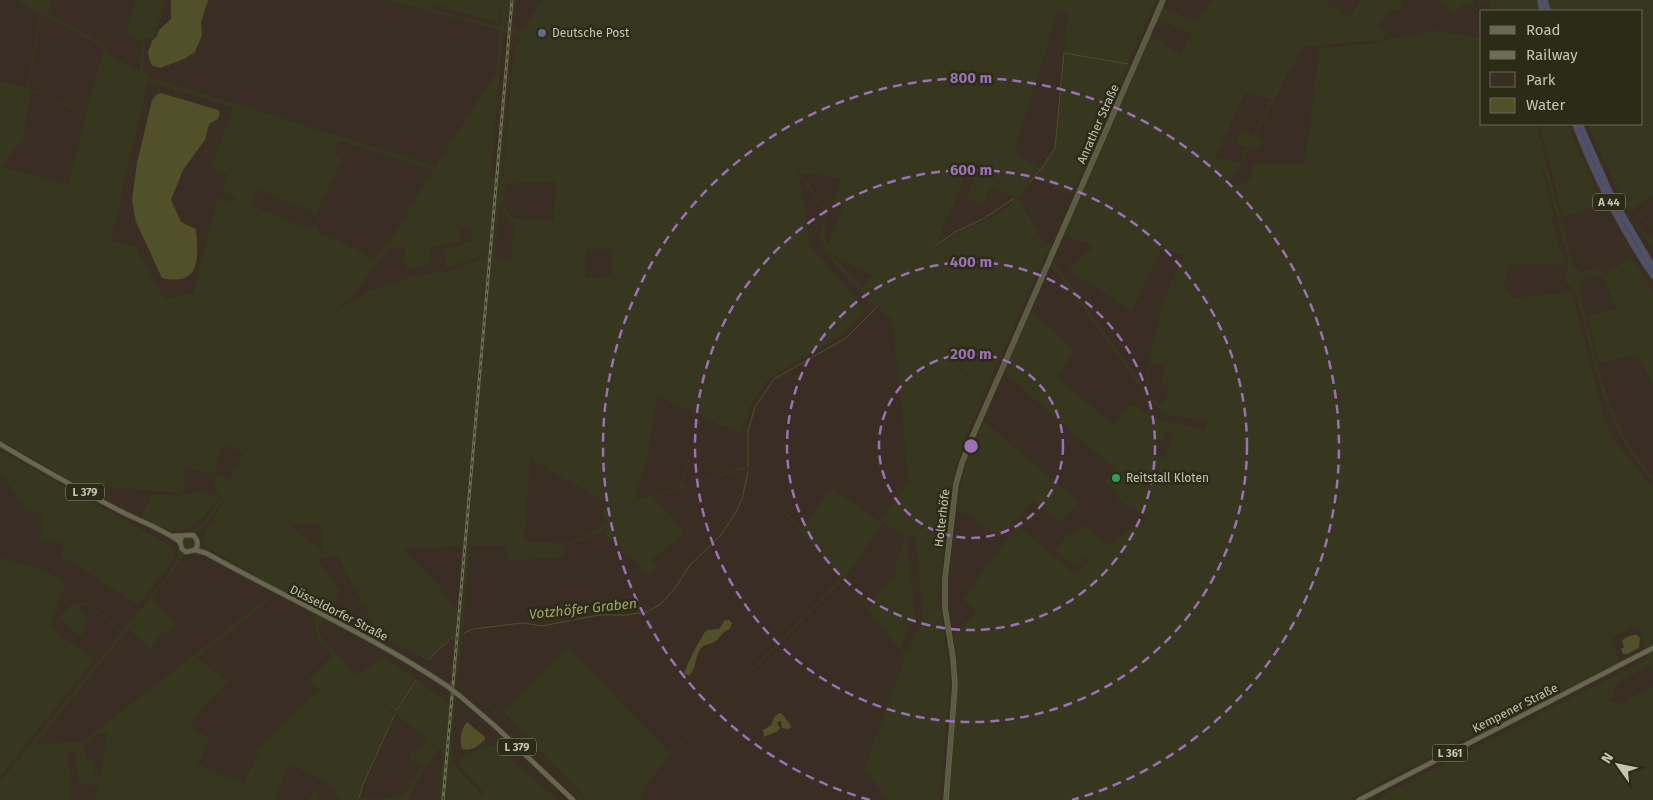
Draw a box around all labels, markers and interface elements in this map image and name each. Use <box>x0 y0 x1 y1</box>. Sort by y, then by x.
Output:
legend <box>1480 10 1643 125</box>
text: Road <box>1526 21 1561 39</box>
place label: Deutsche Post <box>552 26 630 40</box>
marker: Deutsche Post <box>536 27 548 39</box>
text: Railway <box>1526 46 1578 64</box>
text: 800 m <box>950 69 992 87</box>
text: Park <box>1526 71 1556 89</box>
street label: Anrather Straße <box>1074 82 1122 166</box>
text: Water <box>1526 96 1565 114</box>
text: 600 m <box>950 161 992 179</box>
road number: A 44 <box>1593 193 1625 210</box>
text: 400 m <box>950 253 992 271</box>
text: 200 m <box>950 345 992 363</box>
centre of rings <box>962 437 980 455</box>
place label: Reitstall Kloten <box>1126 471 1209 485</box>
marker: Reitstall Kloten <box>1110 472 1122 484</box>
road number: L 379 <box>66 484 104 501</box>
street label: Holterhöfe <box>931 488 953 548</box>
street label: Düsseldorfer Straße <box>288 582 390 644</box>
water label: Votzhöfer Graben <box>528 595 638 623</box>
street label: Kempener Straße <box>1470 680 1560 736</box>
road number: L 379 <box>498 739 536 756</box>
north arrow <box>1593 740 1643 790</box>
road number: L 361 <box>1432 744 1468 761</box>
text: N <box>1598 750 1617 767</box>

